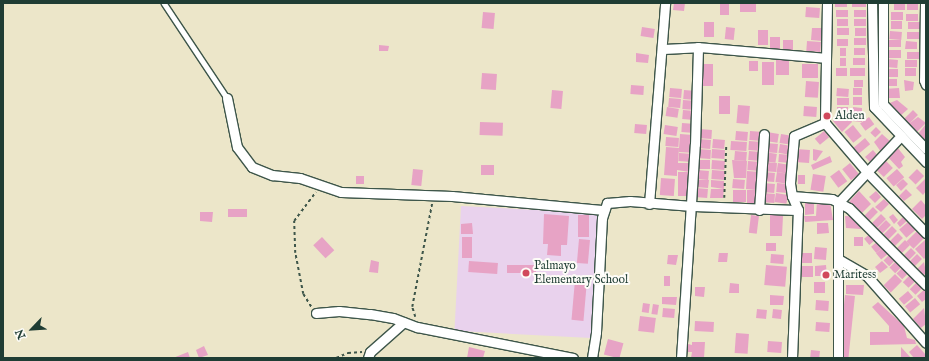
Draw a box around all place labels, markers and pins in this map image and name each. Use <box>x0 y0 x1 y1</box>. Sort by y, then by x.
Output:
place label: Alden <box>835 109 865 123</box>
marker: Alden <box>822 111 832 121</box>
place label: Palmayo Elementary School <box>534 259 628 287</box>
marker: Palmayo Elementary School <box>521 268 531 278</box>
place label: Maritess <box>834 268 876 282</box>
marker: Maritess <box>821 270 831 280</box>

